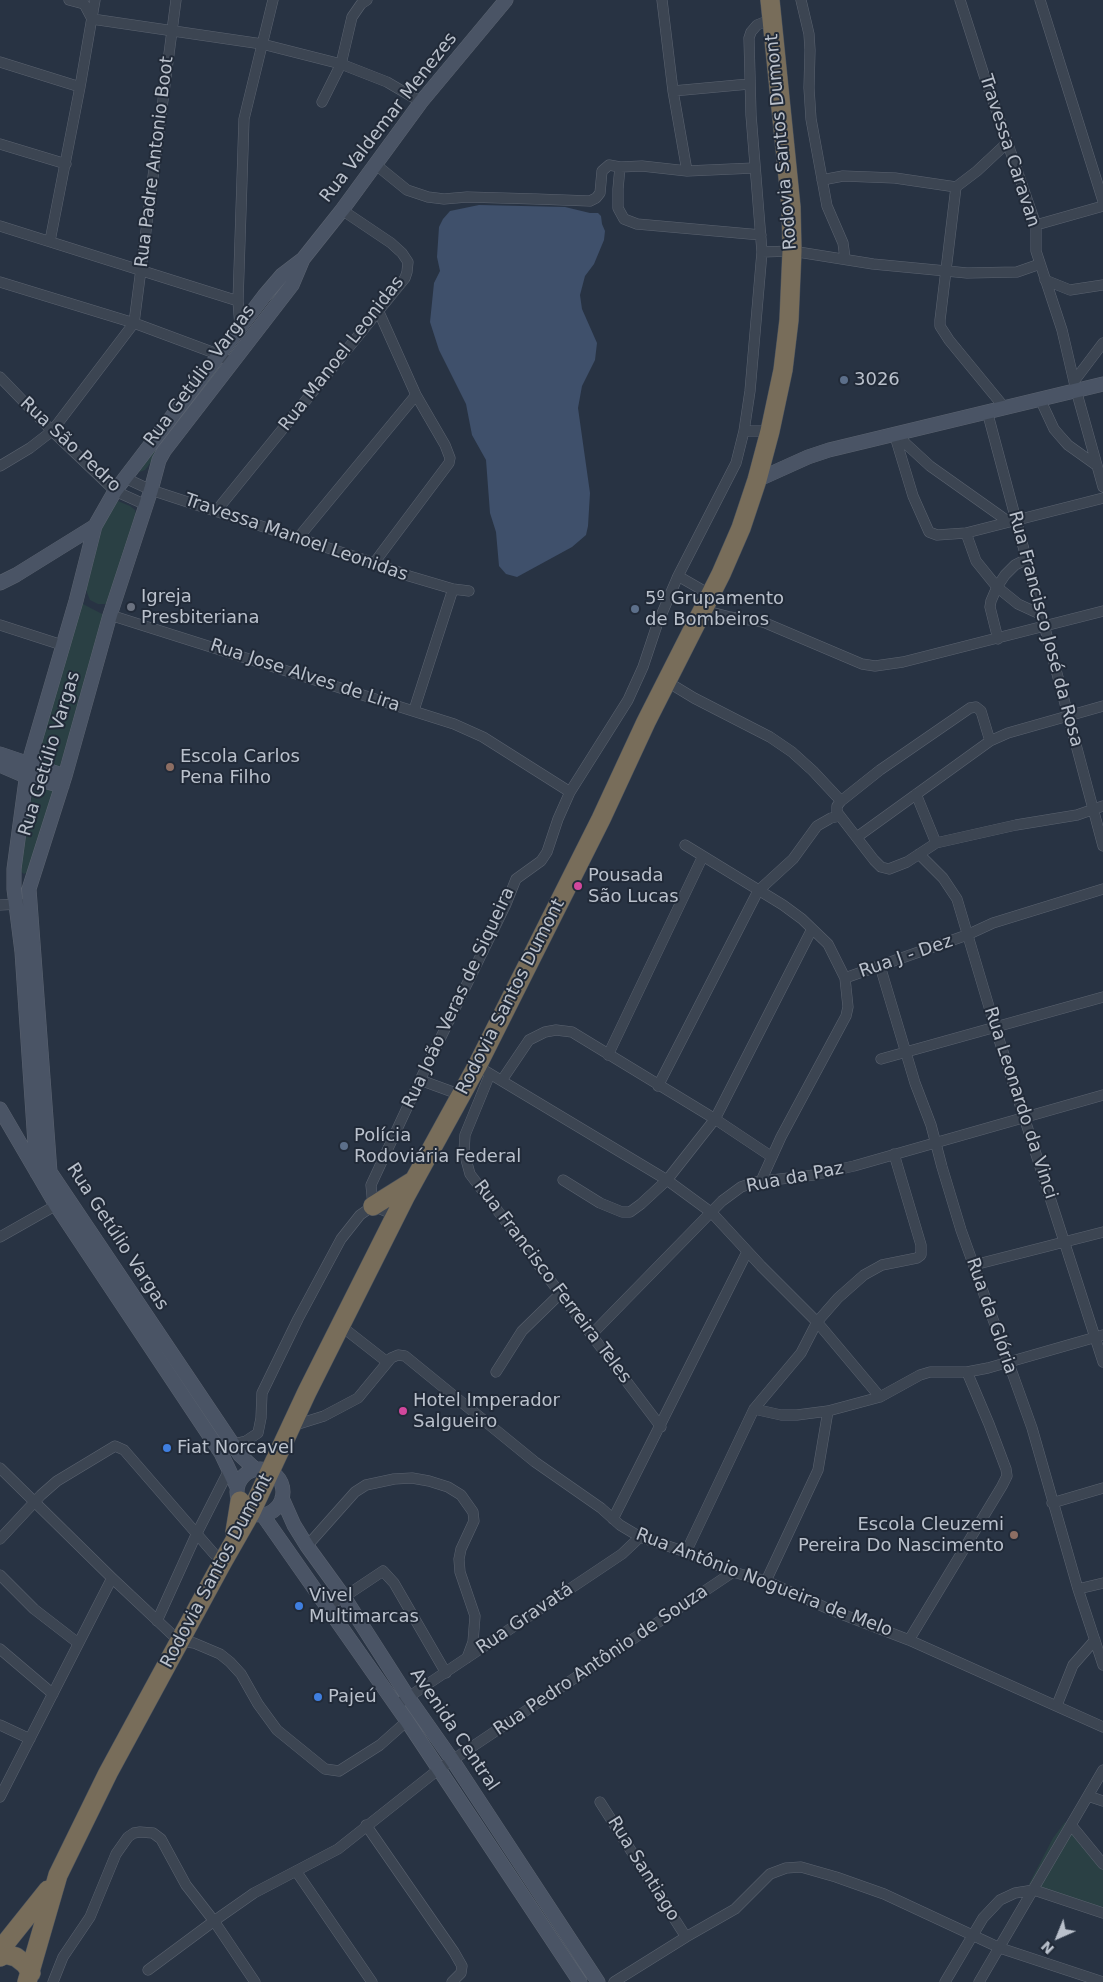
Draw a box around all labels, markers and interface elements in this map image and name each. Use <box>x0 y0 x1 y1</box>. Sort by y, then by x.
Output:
street label: Rua Valdemar Menezes <box>316 29 462 207</box>
street label: Rodovia Santos Dumont <box>762 33 802 251</box>
street label: Rua Padre Antonio Boot <box>131 55 179 269</box>
street label: Travessa Caravan <box>974 72 1044 230</box>
street label: Rua Manoel Leonidas <box>275 272 409 436</box>
street label: Rua Getúlio Vargas <box>140 301 260 451</box>
place label: 3026 <box>854 369 900 391</box>
marker: 3026 <box>838 374 850 386</box>
street label: Rua São Pedro <box>15 393 125 497</box>
street label: Travessa Manoel Leonidas <box>181 490 411 586</box>
street label: Rua Francisco José da Rosa <box>1003 509 1087 749</box>
place label: Igreja Presbiteriana <box>141 586 259 628</box>
place label: 5º Grupamento de Bombeiros <box>645 588 784 630</box>
marker: Igreja Presbiteriana <box>125 601 137 613</box>
marker: 5º Grupamento de Bombeiros <box>629 603 641 615</box>
street label: Rua Jose Alves de Lira <box>207 635 403 717</box>
street label: Rua Getúlio Vargas <box>15 669 85 839</box>
place label: Escola Carlos Pena Filho <box>180 746 300 789</box>
marker: Escola Carlos Pena Filho <box>164 761 176 773</box>
place label: Pousada São Lucas <box>588 865 679 908</box>
marker: Pousada São Lucas <box>572 880 584 892</box>
street label: Rua João Veras de Siqueira <box>398 884 520 1112</box>
street label: Rodovia Santos Dumont <box>452 895 570 1099</box>
street label: Rua J - Dez <box>856 931 956 983</box>
street label: Rua Leonardo da Vinci <box>979 1004 1061 1202</box>
place label: Polícia Rodoviária Federal <box>354 1125 521 1168</box>
marker: Polícia Rodoviária Federal <box>338 1140 350 1152</box>
street label: Rua da Paz <box>745 1158 845 1198</box>
street label: Rua Getúlio Vargas <box>61 1159 173 1315</box>
street label: Rua Francisco Ferreira Teles <box>468 1176 636 1388</box>
street label: Rua da Glória <box>961 1255 1021 1377</box>
place label: Hotel Imperador Salgueiro <box>413 1390 560 1432</box>
marker: Hotel Imperador Salgueiro <box>397 1405 409 1417</box>
place label: Fiat Norcavel <box>177 1437 294 1459</box>
marker: Fiat Norcavel <box>161 1442 173 1454</box>
street label: Rodovia Santos Dumont <box>157 1470 277 1672</box>
place label: Escola Cleuzemi Pereira Do Nascimento <box>798 1514 1004 1556</box>
street label: Rua Antônio Nogueira de Melo <box>633 1524 895 1642</box>
marker: Escola Cleuzemi Pereira Do Nascimento <box>1008 1529 1020 1541</box>
street label: Rua Gravatá <box>473 1579 577 1659</box>
street label: Rua Pedro Antônio de Souza <box>490 1581 712 1741</box>
place label: Vivel Multimarcas <box>309 1585 419 1628</box>
marker: Vivel Multimarcas <box>293 1600 305 1612</box>
street label: Avenida Central <box>405 1665 503 1795</box>
place label: Pajeú <box>328 1686 377 1708</box>
marker: Pajeú <box>312 1691 324 1703</box>
street label: Rua Santiago <box>602 1813 684 1925</box>
north arrow <box>1033 1912 1083 1962</box>
text: N <box>1038 1938 1057 1958</box>

